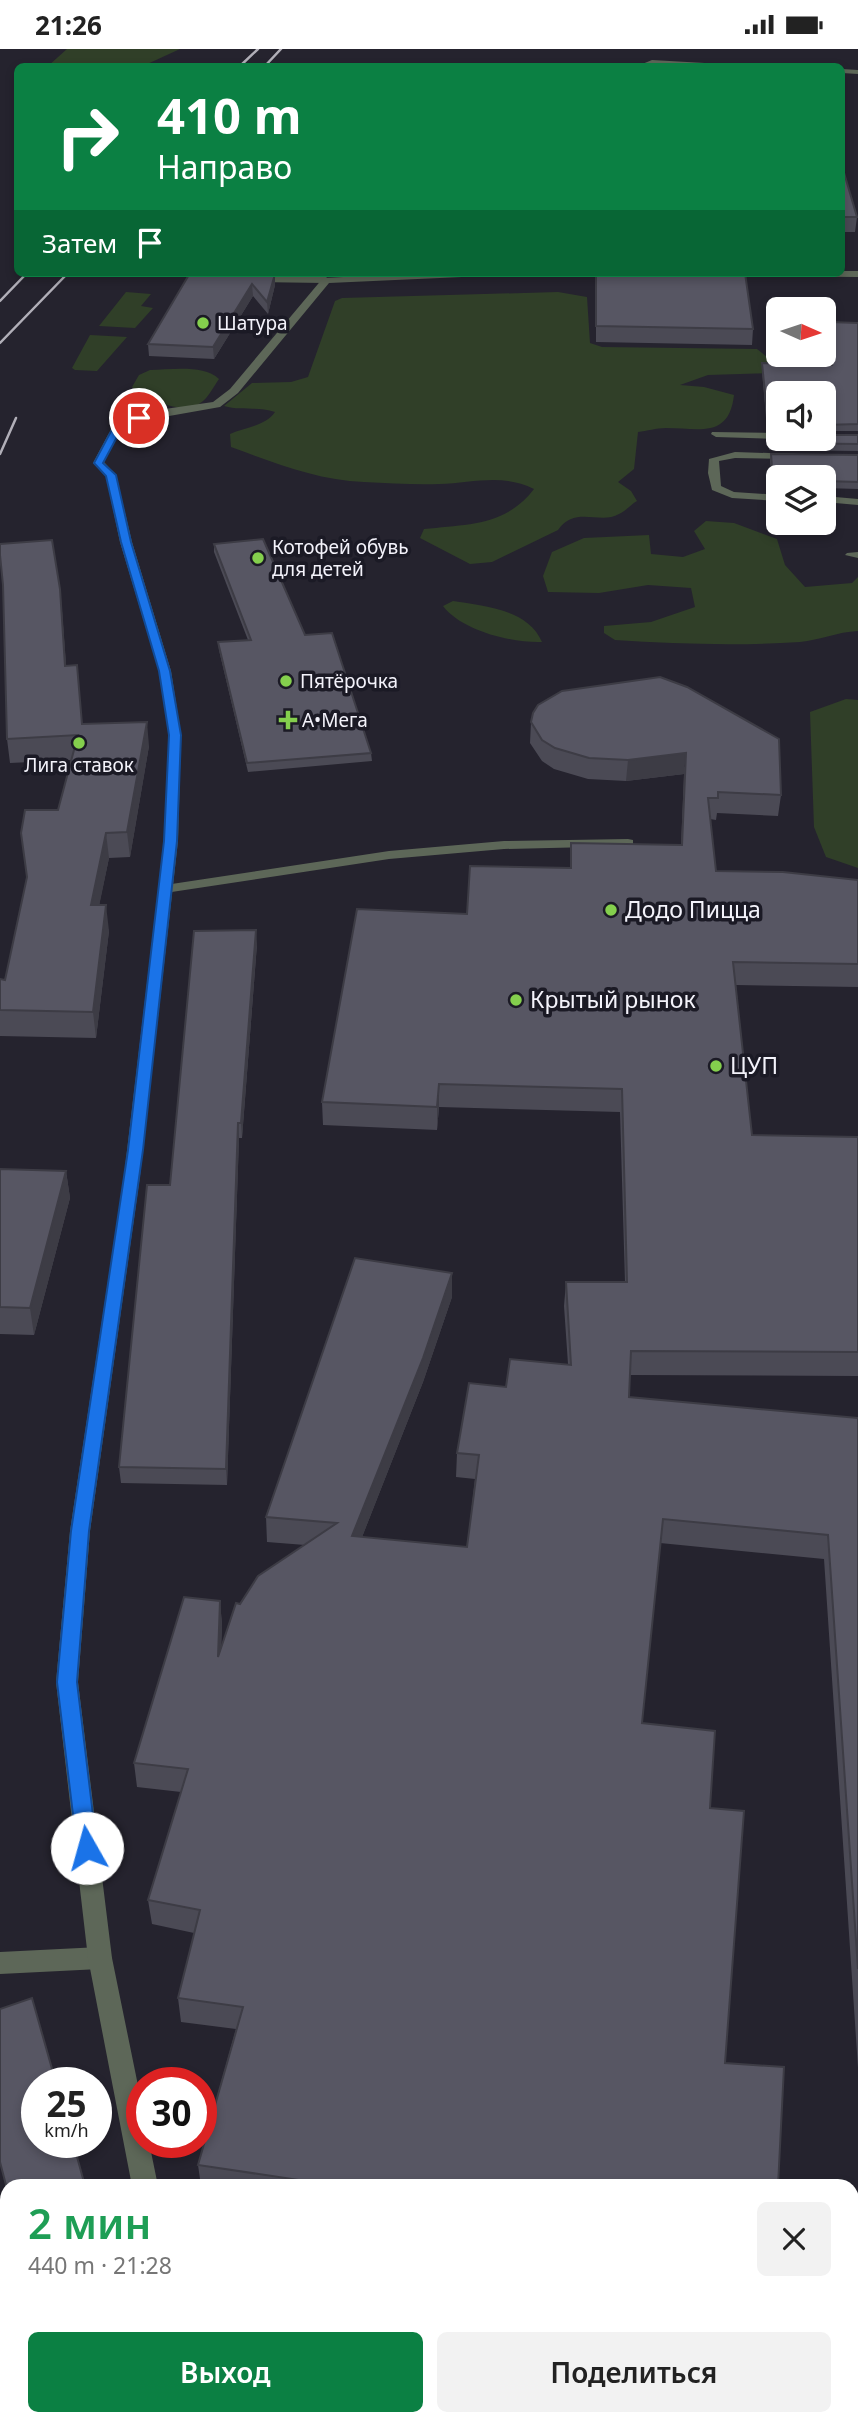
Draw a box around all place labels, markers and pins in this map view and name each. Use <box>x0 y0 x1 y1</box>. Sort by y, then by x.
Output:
place label: Шатура <box>217 310 288 336</box>
marker: Шатура <box>195 315 211 331</box>
pin <box>109 388 169 448</box>
place label: Котофей обувь для детей <box>272 534 409 582</box>
marker: Котофей обувь для детей <box>250 550 266 566</box>
place label: Пятёрочка <box>300 668 398 694</box>
marker: Пятёрочка <box>278 673 294 689</box>
place label: А•Мега <box>302 707 368 733</box>
marker: А•Мега <box>280 712 296 728</box>
marker: Лига ставок <box>71 735 87 751</box>
place label: Лига ставок <box>24 752 134 778</box>
place label: Додо Пицца <box>625 893 761 925</box>
marker: Додо Пицца <box>603 902 619 918</box>
place label: Крытый рынок <box>530 983 696 1015</box>
marker: Крытый рынок <box>508 992 524 1008</box>
place label: ЦУП <box>730 1049 778 1081</box>
marker: ЦУП <box>708 1058 724 1074</box>

